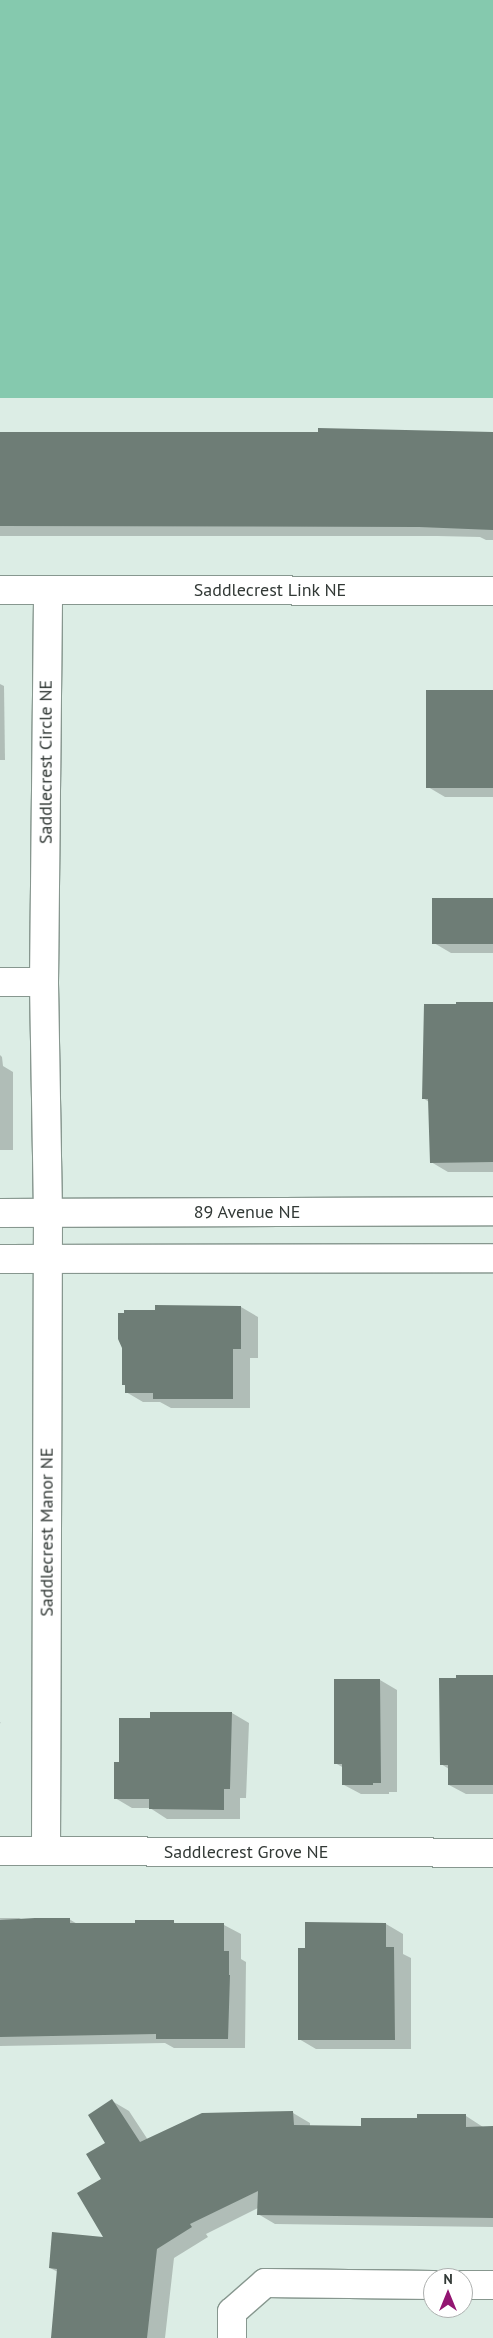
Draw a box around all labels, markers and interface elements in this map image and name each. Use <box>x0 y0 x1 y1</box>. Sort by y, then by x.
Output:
street label: Saddlecrest Link NE <box>193 579 347 601</box>
street label: Saddlecrest Circle NE <box>35 680 57 844</box>
street label: 89 Avenue NE <box>193 1201 301 1223</box>
street label: Saddlecrest Manor NE <box>36 1447 58 1617</box>
street label: Saddlecrest Grove NE <box>164 1841 328 1863</box>
north arrow <box>423 2268 473 2318</box>
text: N <box>443 2270 453 2288</box>

